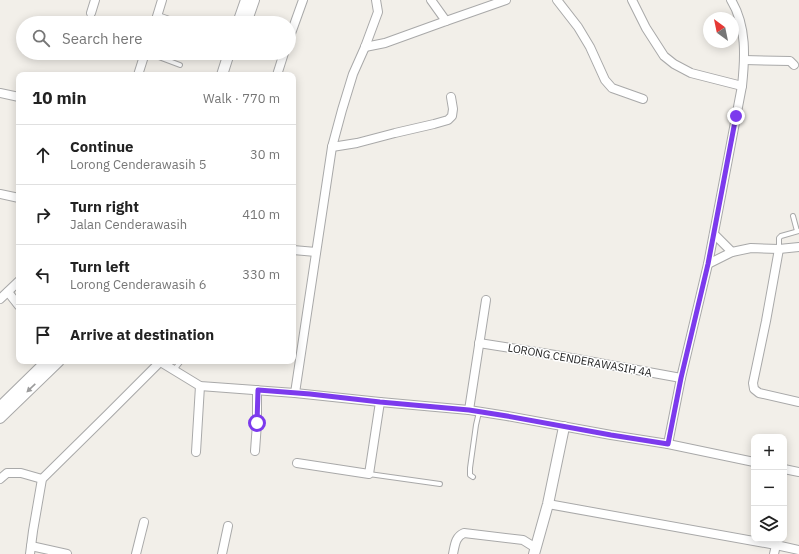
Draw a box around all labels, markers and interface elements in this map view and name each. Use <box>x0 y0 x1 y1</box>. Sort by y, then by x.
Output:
north arrow <box>703 12 739 48</box>
search box <box>16 16 296 60</box>
icon: search <box>30 27 52 49</box>
text: Search here <box>62 29 142 48</box>
text: 10 min <box>32 87 87 109</box>
text: Walk · 770 m <box>203 90 280 107</box>
route end <box>727 107 745 125</box>
text: Continue <box>70 137 134 156</box>
icon: ahead <box>32 144 54 166</box>
text: 30 m <box>250 146 280 163</box>
text: Lorong Cenderawasih 5 <box>70 156 207 173</box>
text: Turn right <box>70 197 139 216</box>
icon: right <box>32 204 54 226</box>
text: 410 m <box>242 206 280 223</box>
text: Jalan Cenderawasih <box>70 216 187 233</box>
text: Turn left <box>70 257 130 276</box>
icon: left <box>32 264 54 286</box>
text: 330 m <box>242 266 280 283</box>
text: Lorong Cenderawasih 6 <box>70 276 207 293</box>
icon: arrive <box>32 324 54 346</box>
text: Arrive at destination <box>70 325 214 344</box>
street label: LORONG CENDERAWASIH 4A <box>507 340 653 380</box>
one-way arrow <box>26 383 36 393</box>
route start <box>248 414 266 432</box>
map controls <box>751 434 787 542</box>
button: + <box>751 434 787 470</box>
button: − <box>751 470 787 506</box>
button: layers <box>751 506 787 542</box>

